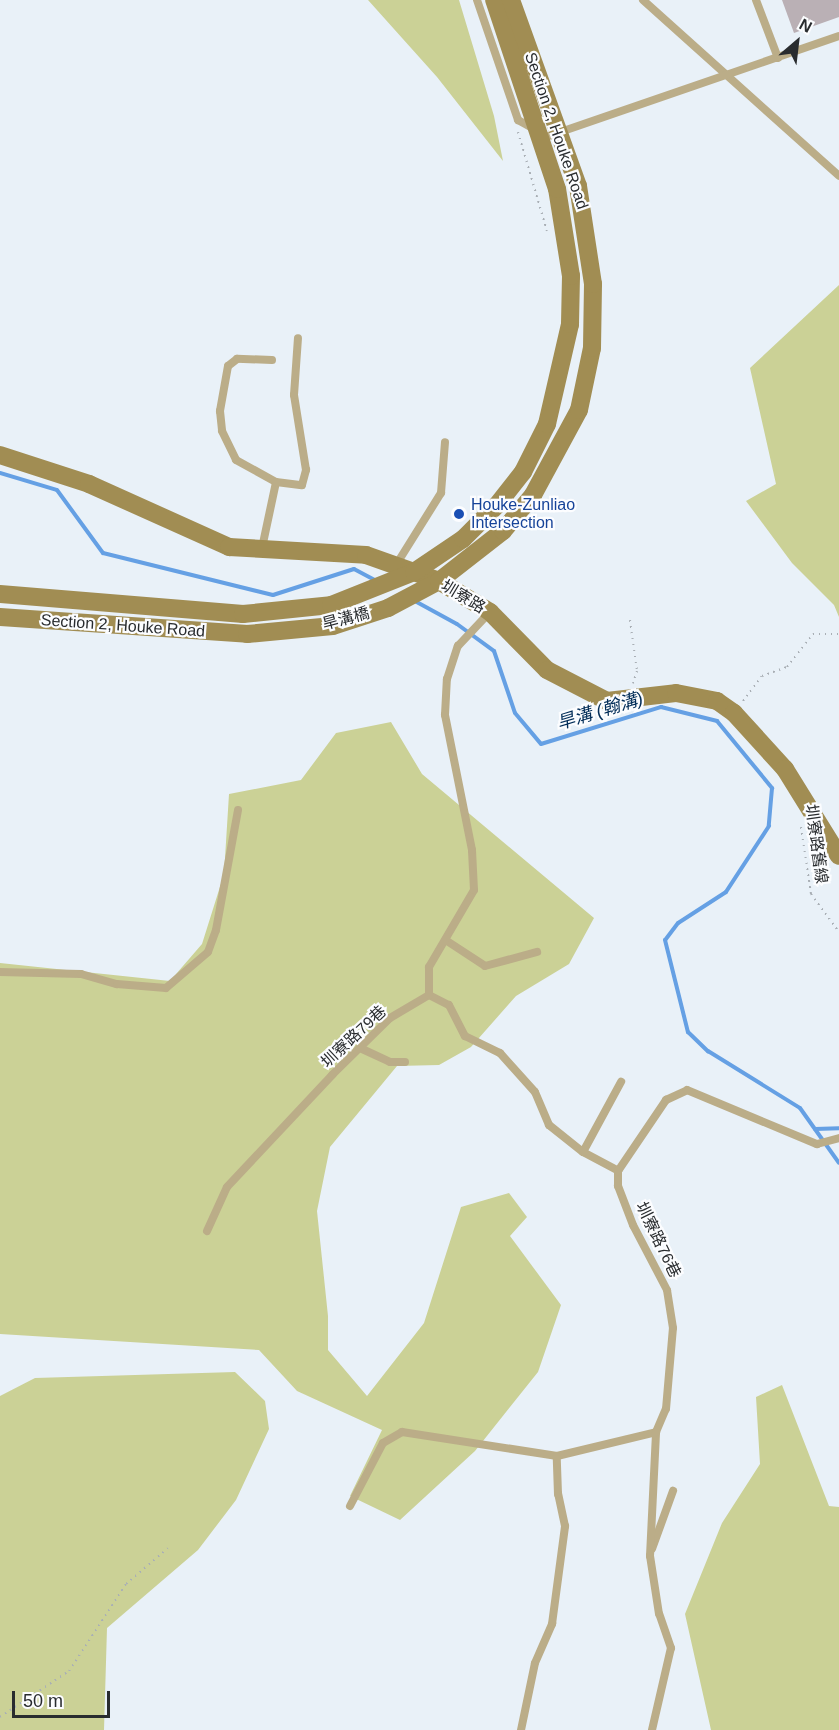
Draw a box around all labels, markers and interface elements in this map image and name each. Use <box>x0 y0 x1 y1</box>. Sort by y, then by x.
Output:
north arrow <box>767 12 827 72</box>
text: N <box>797 15 815 36</box>
street label: Section 2, Houke Road <box>520 50 592 212</box>
place label: Houke-Zunliao Intersection <box>471 495 575 533</box>
marker: Houke-Zunliao Intersection <box>452 507 466 521</box>
street label: 圳寮路 <box>437 576 489 618</box>
street label: 旱溝橋 <box>320 604 372 634</box>
street label: Section 2, Houke Road <box>40 611 206 641</box>
water label: 旱溝 (翰溝) <box>554 688 646 734</box>
street label: 圳寮路舊線 <box>801 803 831 885</box>
street label: 圳寮路79巷 <box>318 1002 390 1072</box>
street label: 圳寮路76巷 <box>631 1199 685 1281</box>
scale bar <box>15 1679 112 1717</box>
text: 50 m <box>23 1691 63 1711</box>

